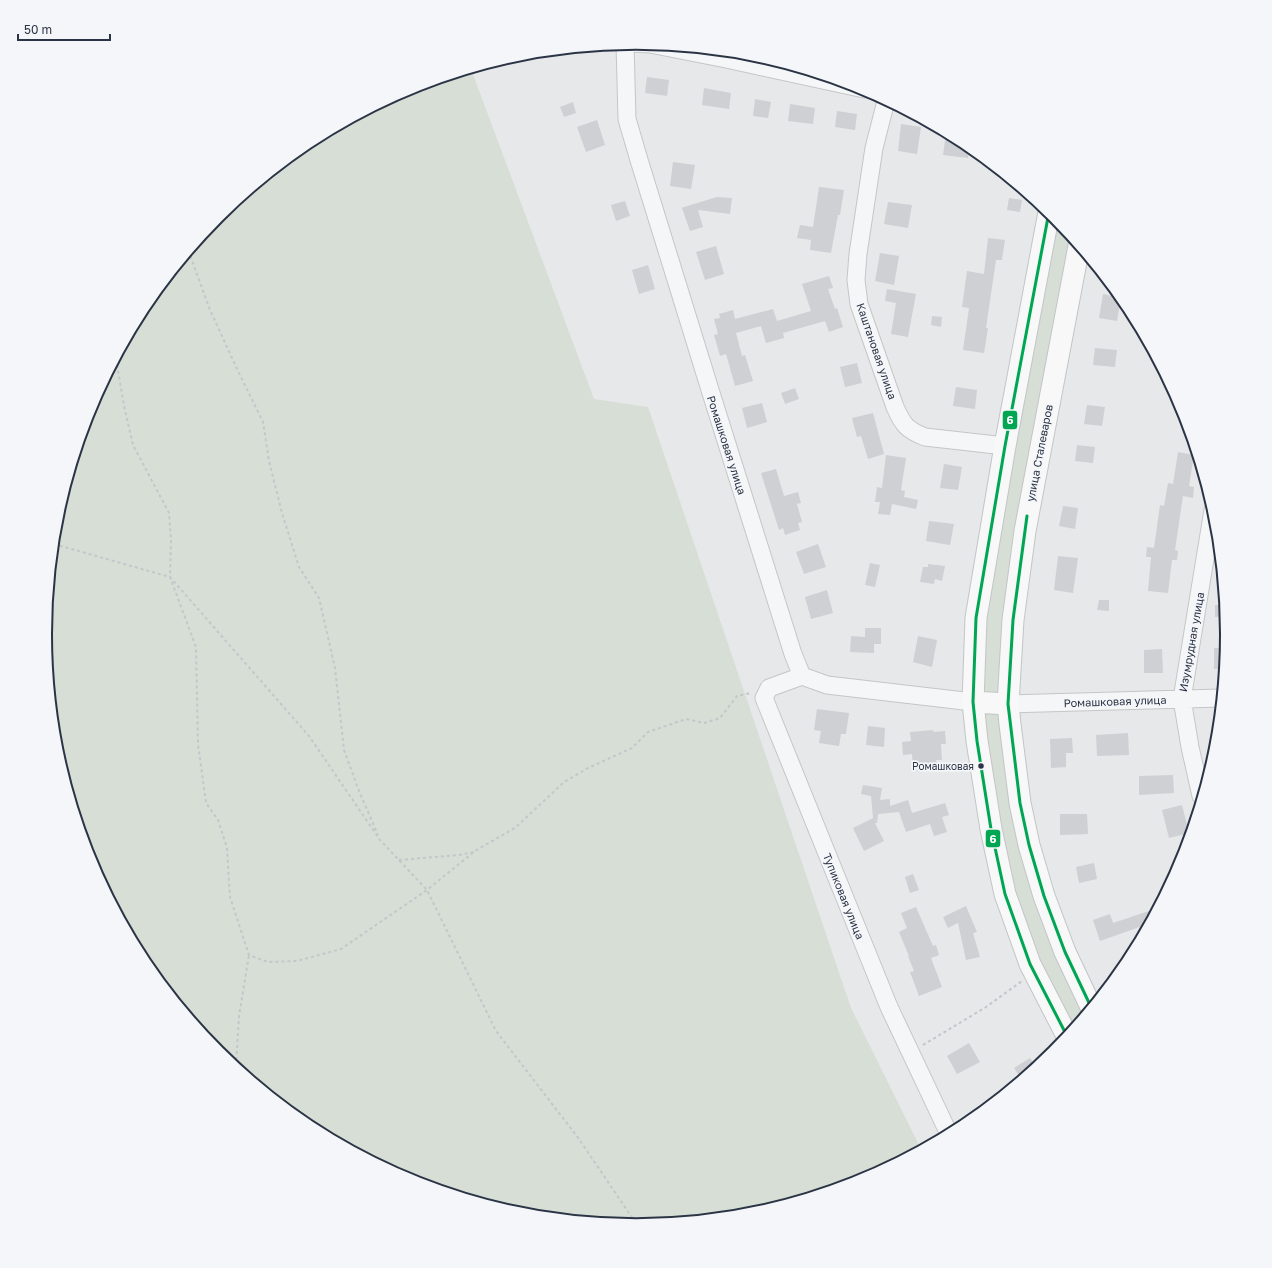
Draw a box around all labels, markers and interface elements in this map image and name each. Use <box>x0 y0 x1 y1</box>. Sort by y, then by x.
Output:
scale bar <box>18 16 110 42</box>
text: 50 m <box>24 22 52 37</box>
street label: Каштановая улица <box>854 301 900 401</box>
street label: Ромашковая улица <box>705 394 749 496</box>
street label: улица Сталеваров <box>1023 403 1055 503</box>
line badge: 6 <box>1002 410 1018 430</box>
text: 6 <box>1007 413 1014 426</box>
street label: Изумрудная улица <box>1176 591 1206 693</box>
street label: Ромашковая улица <box>1063 693 1167 709</box>
place label: Ромашковая <box>912 760 974 772</box>
marker: Ромашковая <box>976 761 986 771</box>
line badge: 6 <box>985 829 1001 848</box>
text: 6 <box>990 832 997 845</box>
street label: Тупиковая улица <box>821 851 867 941</box>

